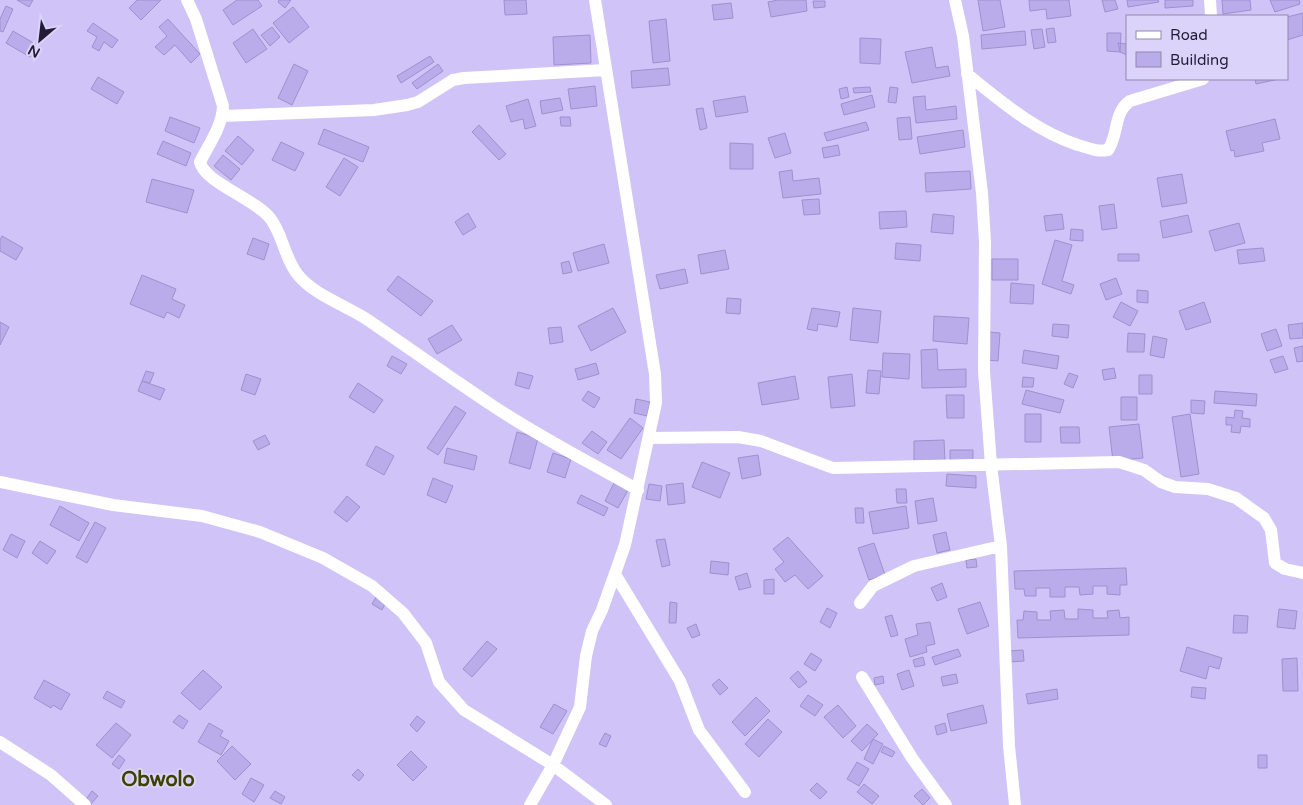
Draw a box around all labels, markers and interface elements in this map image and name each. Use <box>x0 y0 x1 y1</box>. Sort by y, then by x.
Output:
north arrow <box>15 15 65 65</box>
legend <box>1126 15 1288 80</box>
text: Road <box>1170 26 1208 44</box>
text: N <box>25 41 43 61</box>
text: Building <box>1170 51 1229 69</box>
district label: Obwolo <box>121 768 195 792</box>

